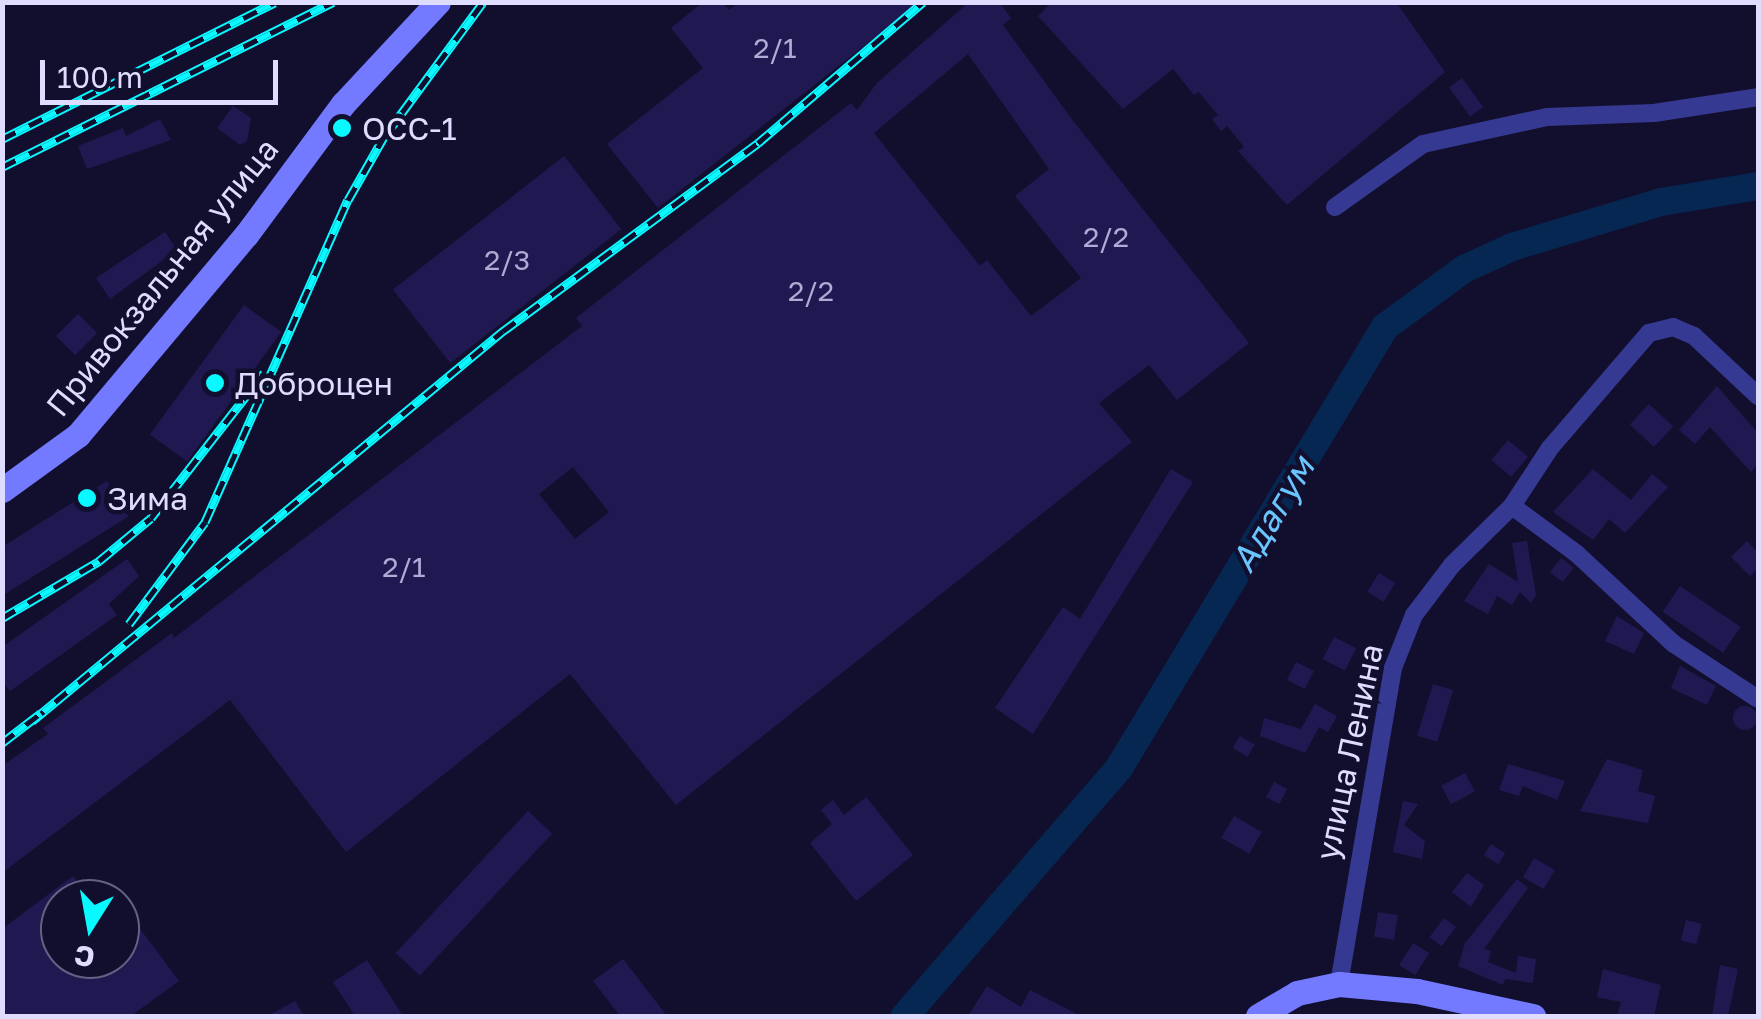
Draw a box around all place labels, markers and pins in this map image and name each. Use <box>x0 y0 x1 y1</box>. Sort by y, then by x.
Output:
place label: ОСС-1 <box>362 109 457 147</box>
marker: ОСС-1 <box>331 117 353 139</box>
place label: Доброцен <box>235 364 393 402</box>
marker: Доброцен <box>204 372 226 394</box>
place label: Зима <box>107 479 188 517</box>
marker: Зима <box>76 487 98 509</box>

